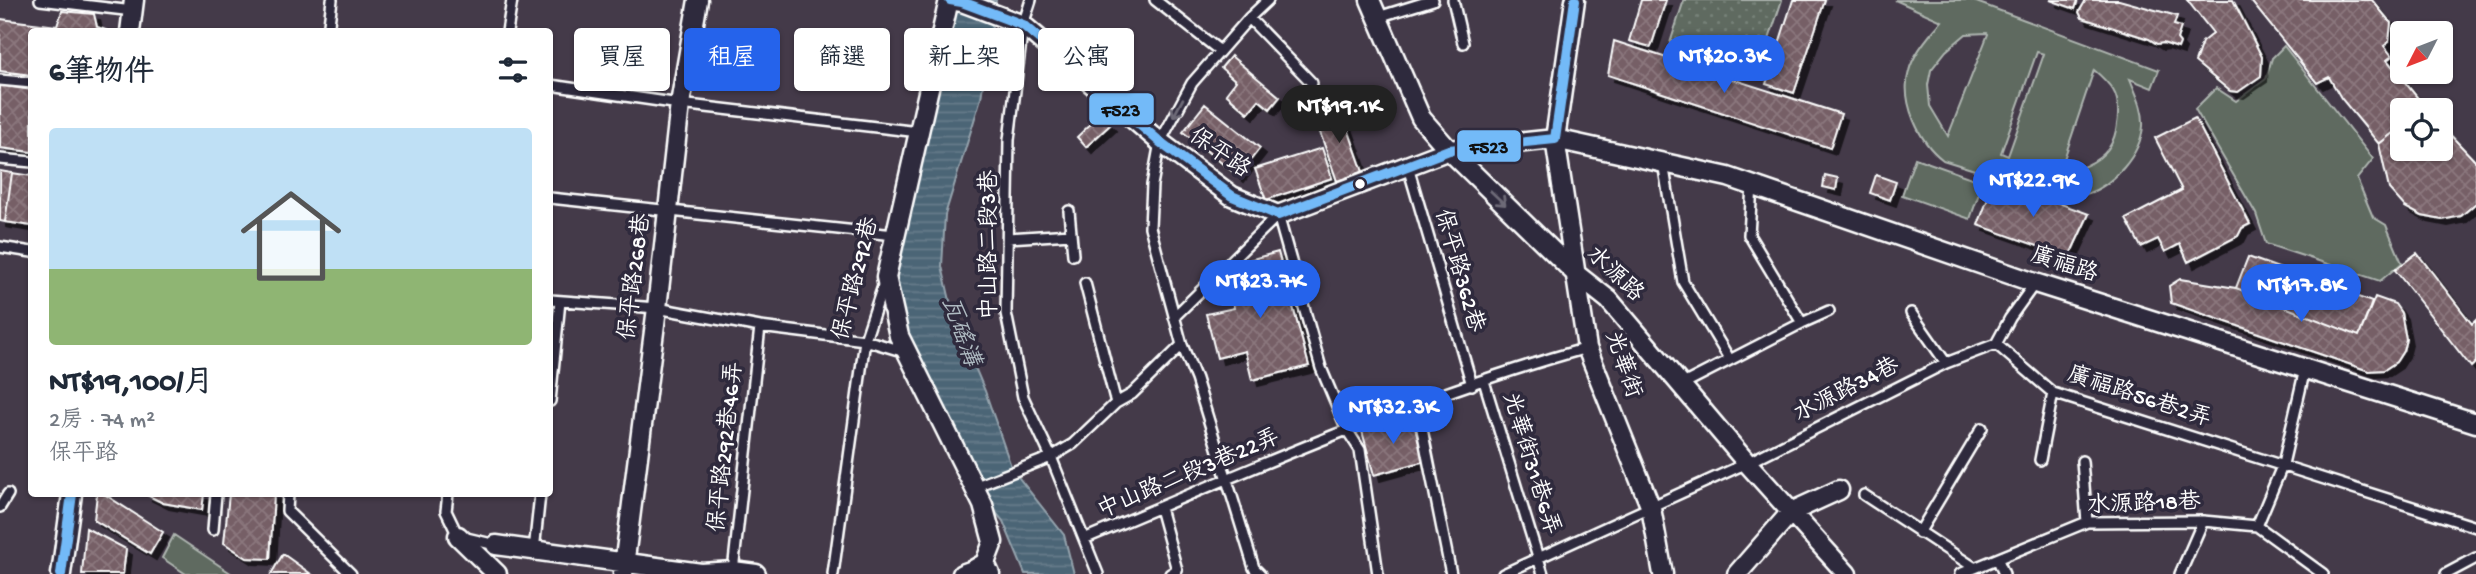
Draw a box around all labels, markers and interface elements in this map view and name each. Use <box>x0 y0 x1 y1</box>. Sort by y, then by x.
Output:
north arrow <box>2390 21 2454 84</box>
map controls <box>2390 21 2453 161</box>
chip: 買屋 <box>574 28 670 91</box>
chip: 租屋 <box>684 28 780 91</box>
chip: 篩選 <box>794 28 890 91</box>
chip: 新上架 <box>904 28 1024 91</box>
chip: 公寓 <box>1038 28 1134 91</box>
pin: NT$20.3K <box>1652 36 1796 95</box>
text: NT$20.3K <box>1679 44 1769 71</box>
icon: filters <box>494 51 532 89</box>
text: 6筆物件 <box>49 57 154 92</box>
pin: NT$19.1K <box>1267 86 1411 145</box>
line badge: F523 <box>1088 92 1155 126</box>
text: NT$19.1K <box>1297 94 1381 121</box>
one-way arrow <box>1171 98 1185 118</box>
button: locate <box>2390 98 2453 161</box>
text: F523 <box>1101 101 1141 124</box>
street label: 保平路 <box>1183 122 1256 185</box>
line badge: F523 <box>1456 129 1522 163</box>
text: F523 <box>1469 138 1509 161</box>
pin: NT$22.9K <box>1961 160 2105 219</box>
text: NT$22.9K <box>1989 168 2077 195</box>
street label: 中山路二段3巷 <box>976 169 1004 320</box>
icon: home <box>228 173 354 299</box>
unlabelled marker <box>1353 177 1367 191</box>
one-way arrow <box>1489 189 1506 206</box>
street label: 保平路362巷 <box>1428 206 1490 337</box>
street label: 保平路268巷 <box>614 211 657 342</box>
street label: 保平路292巷 <box>828 213 886 343</box>
street label: 水源路 <box>1580 241 1649 308</box>
street label: 廣福路 <box>2027 242 2101 290</box>
pin: NT$23.7K <box>1188 260 1332 320</box>
pin: NT$17.8K <box>2229 264 2373 324</box>
text: NT$23.7K <box>1215 269 1305 296</box>
text: NT$17.8K <box>2257 273 2345 300</box>
water label: 瓦磘溝 <box>933 293 987 373</box>
street label: 光華街 <box>1598 328 1647 402</box>
street label: 水源路34巷 <box>1789 352 1905 429</box>
street label: 保平路292巷46弄 <box>704 360 749 534</box>
street label: 廣福路56巷2弄 <box>2063 361 2215 434</box>
text: NT$19,100/月 <box>49 367 214 402</box>
pin: NT$32.3K <box>1321 386 1465 446</box>
street label: 光華街31巷6弄 <box>1495 389 1565 539</box>
text: NT$32.3K <box>1348 395 1438 422</box>
text: 2房 · 74 m² <box>49 408 155 435</box>
street label: 中山路二段3巷22弄 <box>1093 423 1284 526</box>
text: 保平路 <box>49 441 118 468</box>
street label: 水源路18巷 <box>2087 488 2202 520</box>

